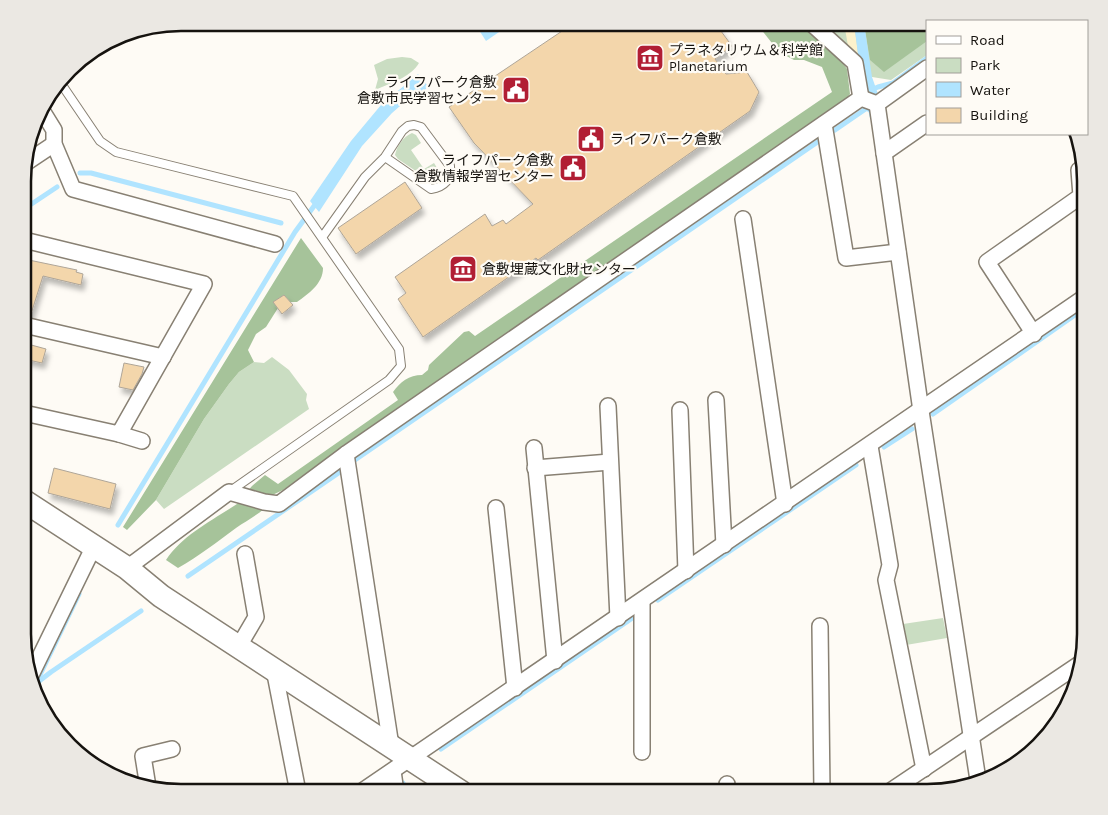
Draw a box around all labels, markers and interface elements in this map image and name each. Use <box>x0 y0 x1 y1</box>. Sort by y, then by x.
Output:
legend <box>926 20 1088 135</box>
text: Road <box>970 31 1005 49</box>
place label: プラネタリウム＆科学館 Planetarium <box>669 42 823 75</box>
museum icon: プラネタリウム＆科学館 Planetarium <box>635 43 665 73</box>
text: Park <box>970 56 1000 74</box>
place label: ライフパーク倉敷 倉敷市民学習センター <box>357 74 497 107</box>
public building icon: ライフパーク倉敷 倉敷市民学習センター <box>501 75 531 105</box>
text: Water <box>970 81 1011 99</box>
text: Building <box>970 106 1028 124</box>
public building icon: ライフパーク倉敷 <box>576 124 606 154</box>
place label: ライフパーク倉敷 <box>610 131 722 148</box>
place label: ライフパーク倉敷 倉敷情報学習センター <box>414 152 554 185</box>
public building icon: ライフパーク倉敷 倉敷情報学習センター <box>558 153 588 183</box>
museum icon: 倉敷埋蔵文化財センター <box>448 254 478 284</box>
place label: 倉敷埋蔵文化財センター <box>482 261 636 278</box>

